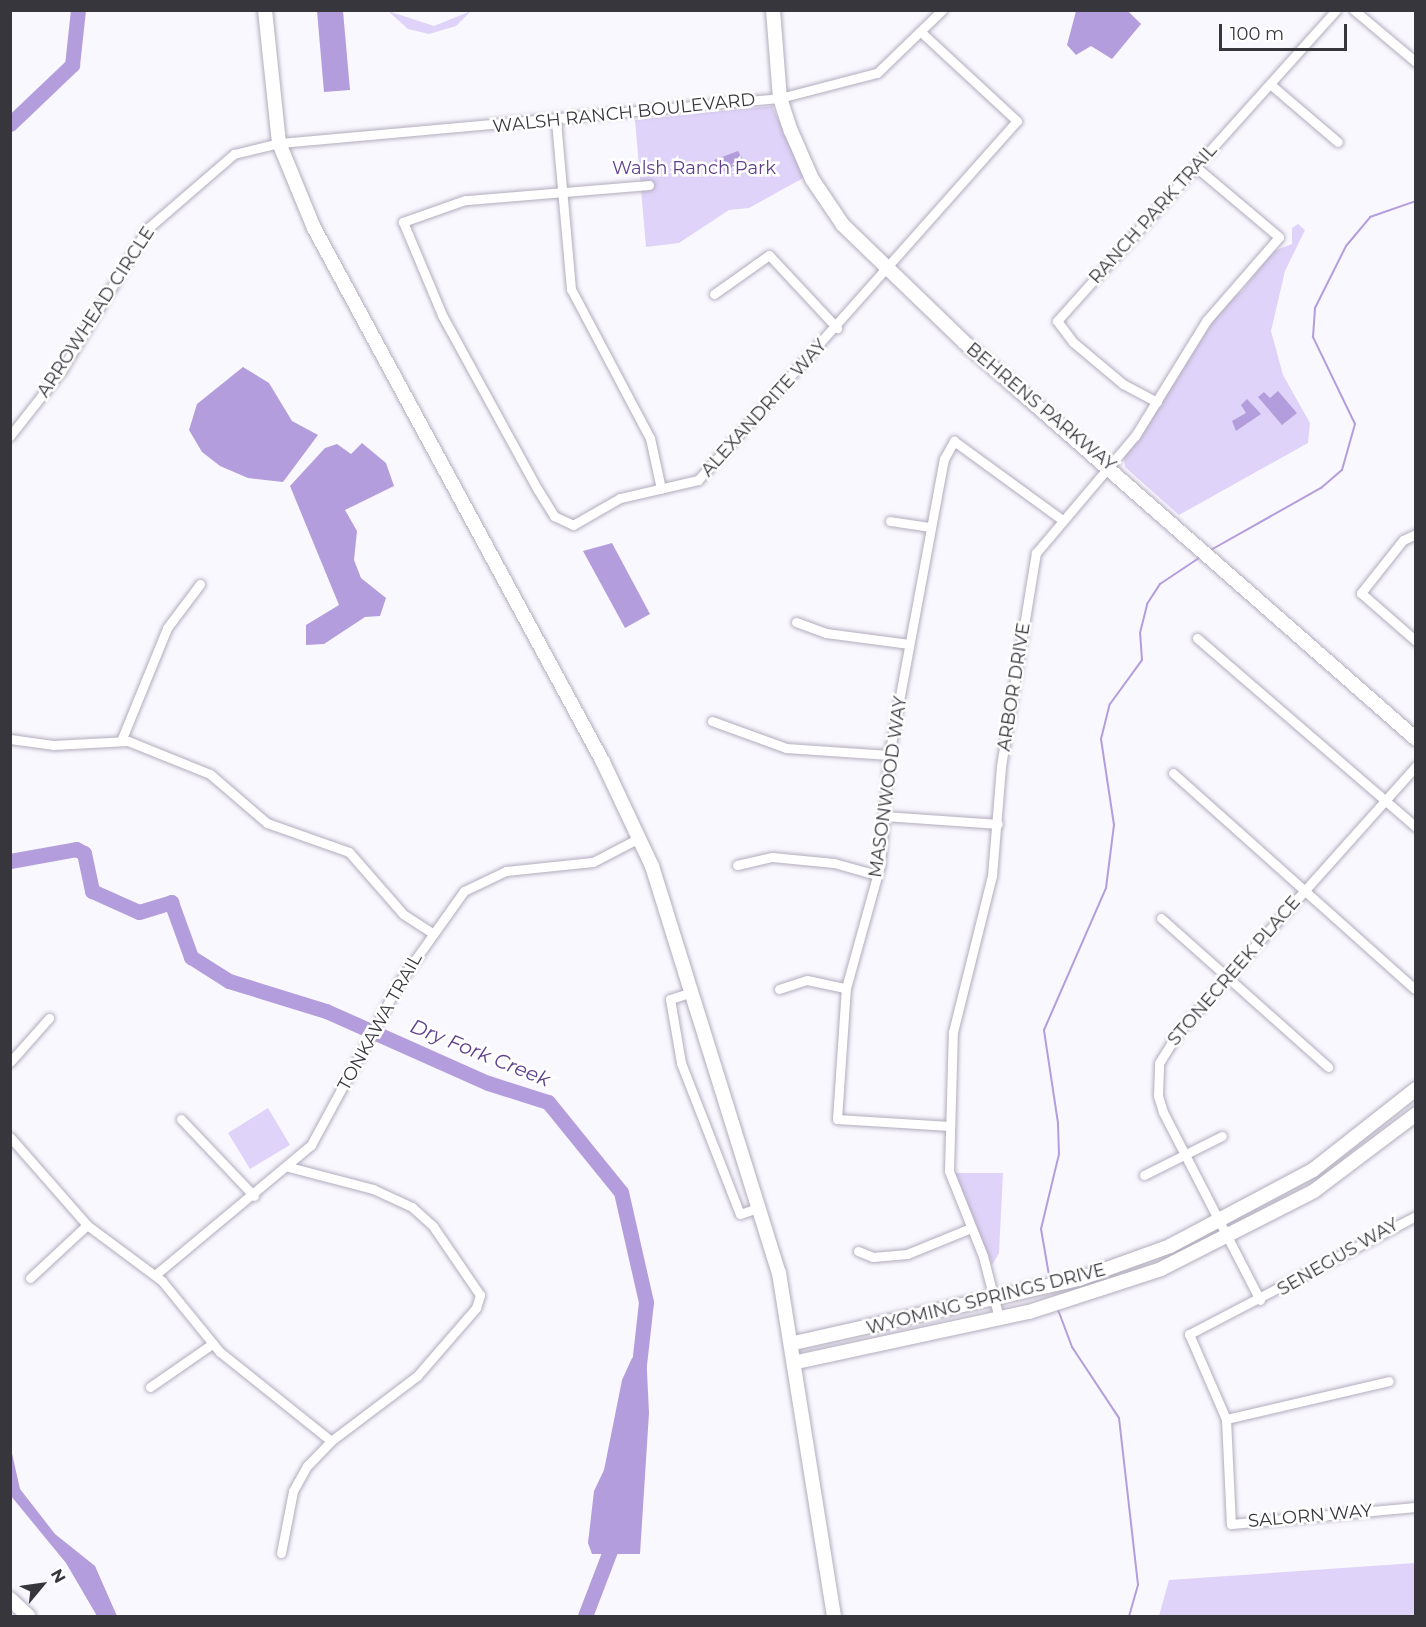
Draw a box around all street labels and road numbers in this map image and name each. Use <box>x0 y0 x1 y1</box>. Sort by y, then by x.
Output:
street label: WALSH RANCH BOULEVARD <box>492 88 756 138</box>
street label: RANCH PARK TRAIL <box>1085 140 1221 288</box>
street label: ARROWHEAD CIRCLE <box>33 223 159 401</box>
street label: ALEXANDRITE WAY <box>697 335 831 481</box>
street label: BEHRENS PARKWAY <box>962 338 1120 476</box>
street label: ARBOR DRIVE <box>993 621 1035 753</box>
street label: MASONWOOD WAY <box>865 695 911 879</box>
street label: STONECREEK PLACE <box>1163 892 1305 1050</box>
street label: TONKAWA TRAIL <box>333 950 427 1094</box>
street label: SENEGUS WAY <box>1273 1214 1403 1300</box>
street label: WYOMING SPRINGS DRIVE <box>864 1259 1108 1339</box>
street label: SALORN WAY <box>1247 1500 1373 1532</box>

